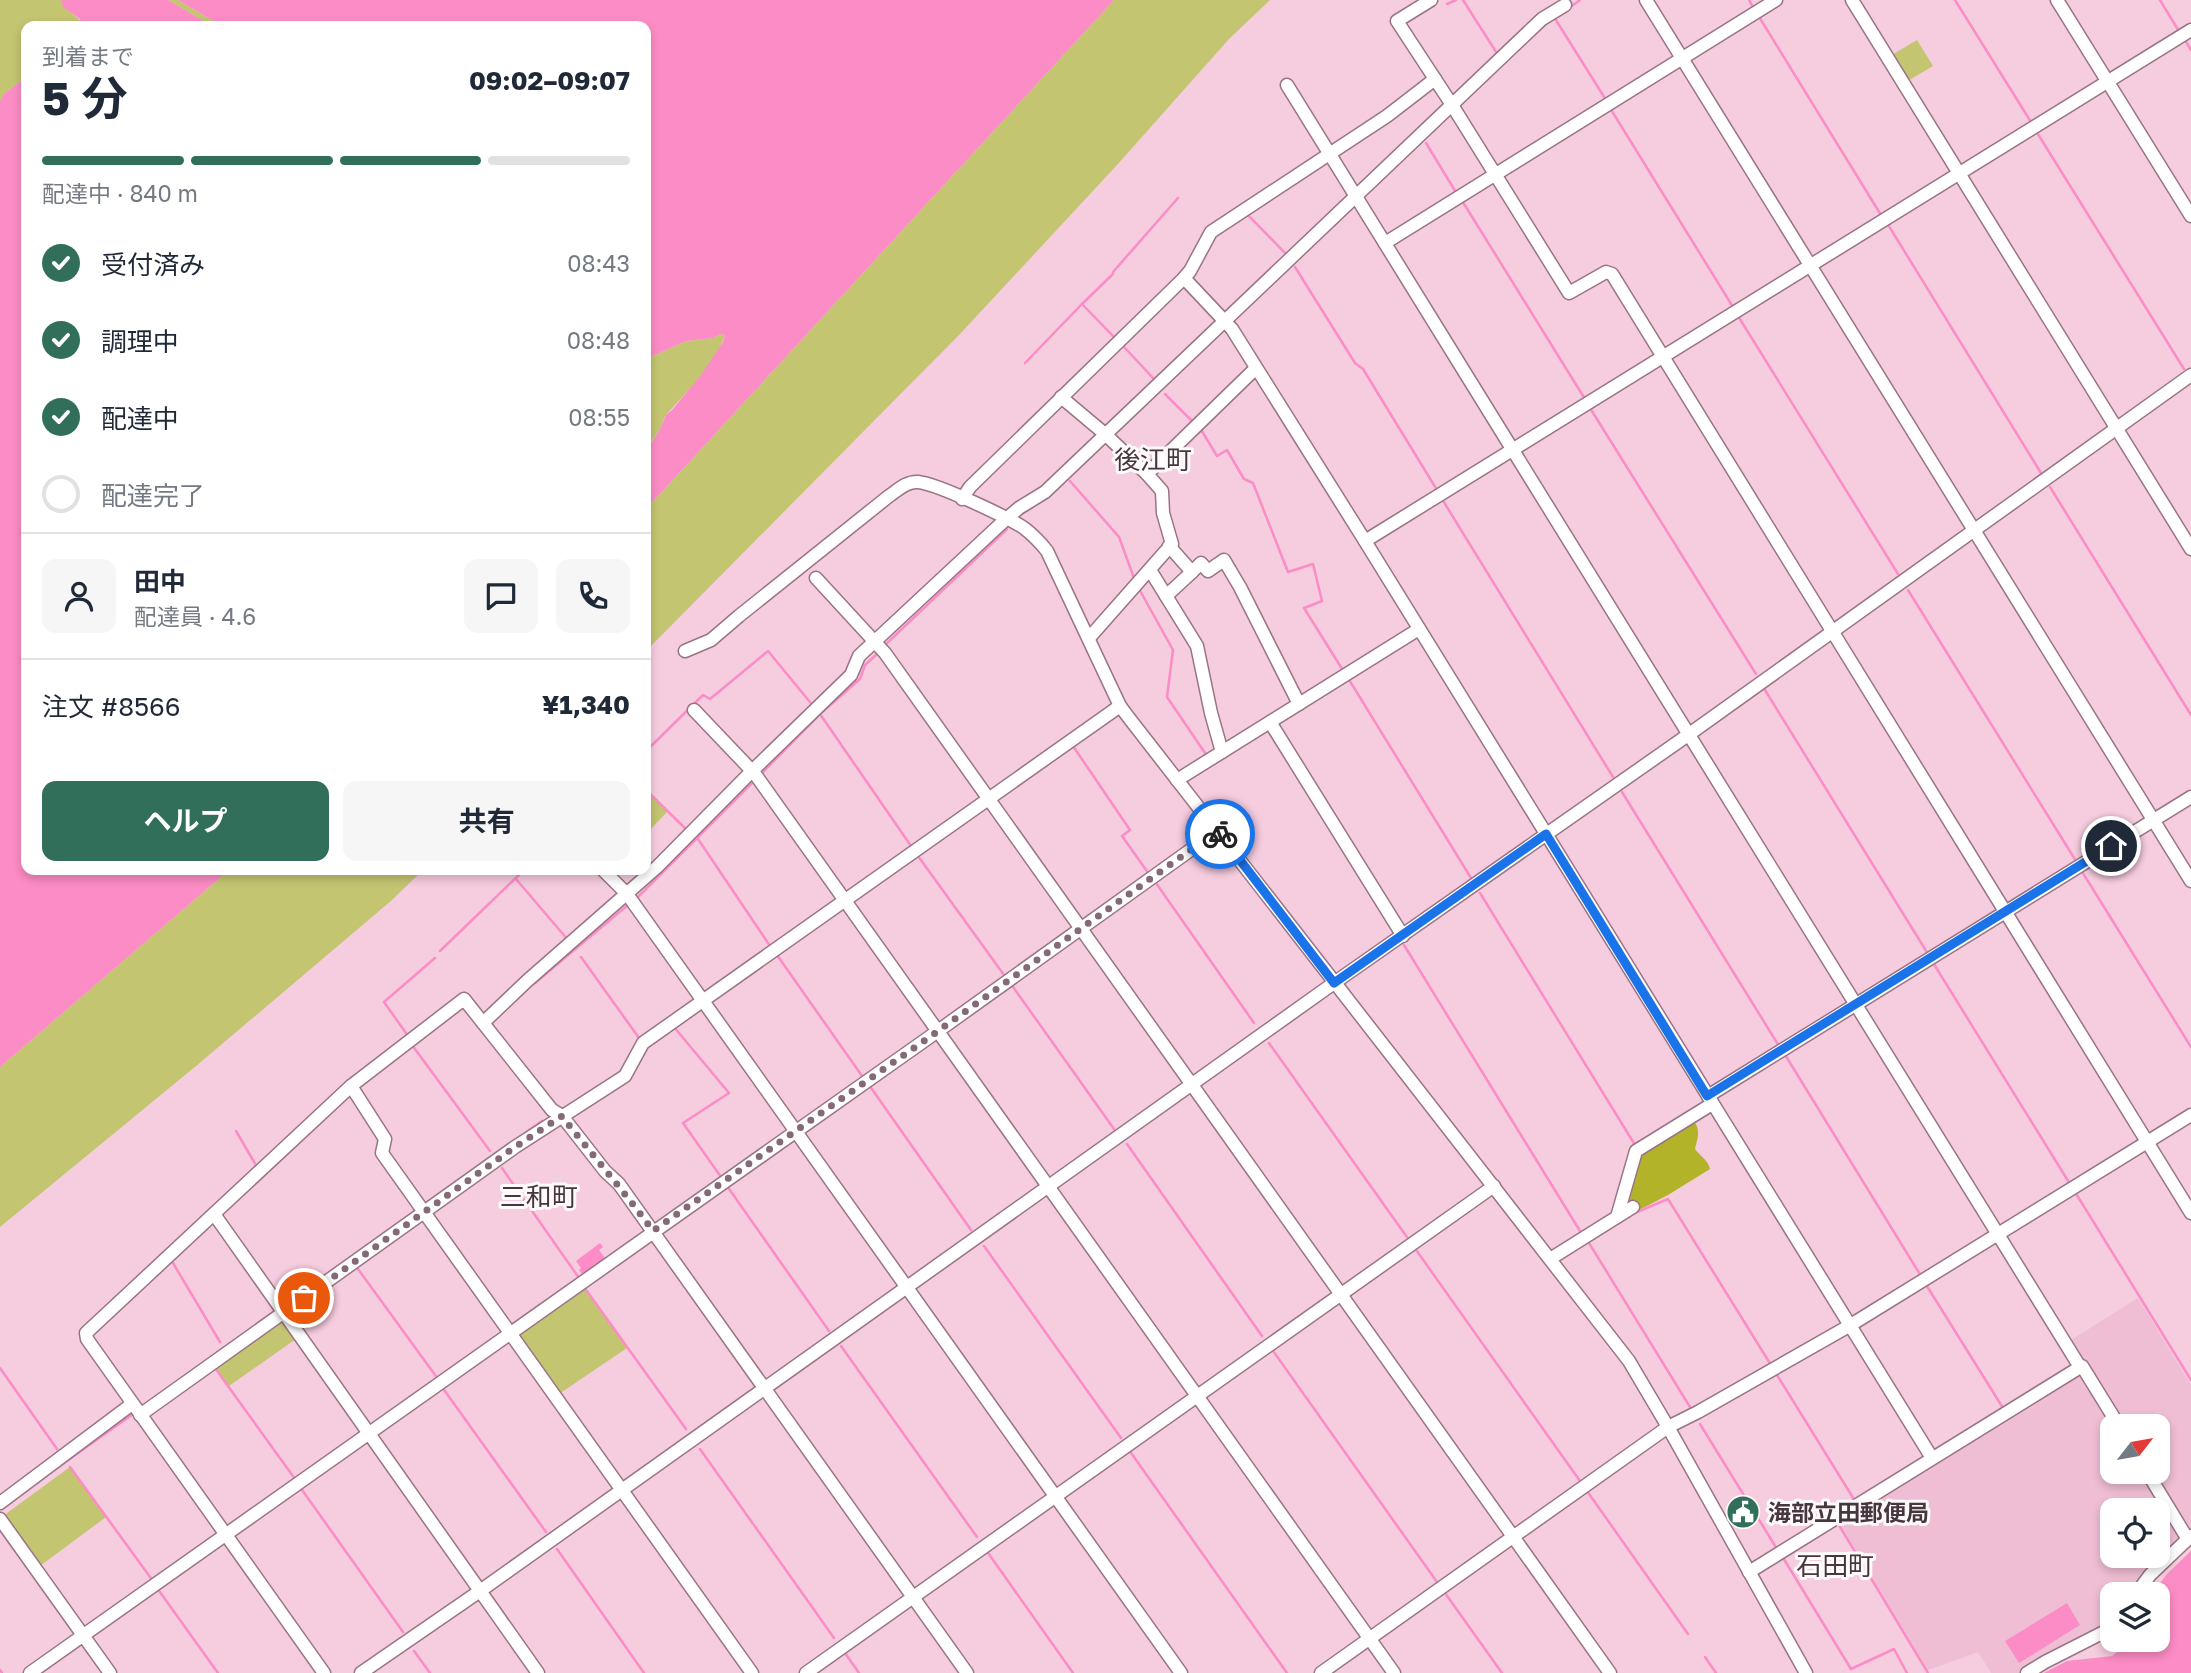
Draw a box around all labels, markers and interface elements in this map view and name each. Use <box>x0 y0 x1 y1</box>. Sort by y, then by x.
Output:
text: 到着まで <box>42 42 134 70</box>
text: 09:02–09:07 <box>469 65 630 96</box>
text: 5 分 <box>42 70 128 125</box>
text: 配達中 · 840 m <box>42 179 198 207</box>
icon: check <box>42 244 80 282</box>
text: 受付済み <box>101 249 205 280</box>
text: 08:43 <box>567 249 630 277</box>
icon: check <box>42 321 80 359</box>
text: 調理中 <box>101 326 179 357</box>
text: 08:48 <box>567 326 630 354</box>
icon: check <box>42 398 80 436</box>
text: 配達中 <box>101 403 179 434</box>
text: 08:55 <box>568 403 630 431</box>
district label: 後江町 <box>1114 444 1192 475</box>
text: 配達完了 <box>101 480 205 511</box>
button: person <box>42 559 116 633</box>
button: chat <box>464 559 538 633</box>
button: phone <box>556 559 630 633</box>
text: 田中 <box>134 566 186 597</box>
text: 配達員 · 4.6 <box>134 602 256 630</box>
text: ¥1,340 <box>542 689 630 720</box>
text: 注文 #8566 <box>42 691 181 722</box>
button: ヘルプ <box>42 781 329 861</box>
button: 共有 <box>343 781 630 861</box>
courier <box>1185 799 1255 869</box>
icon: bike <box>1201 815 1239 853</box>
pin <box>2081 816 2141 876</box>
icon: home <box>2092 827 2130 865</box>
district label: 三和町 <box>500 1181 578 1212</box>
pin <box>274 1268 334 1328</box>
icon: bag <box>285 1279 323 1317</box>
north arrow <box>2100 1414 2170 1484</box>
map controls <box>2100 1414 2170 1652</box>
public building icon: 海部立田郵便局 <box>1724 1493 1762 1531</box>
place label: 海部立田郵便局 <box>1768 1498 1929 1526</box>
button: locate <box>2100 1498 2170 1568</box>
district label: 石田町 <box>1796 1550 1874 1581</box>
button: layers <box>2100 1582 2170 1652</box>

